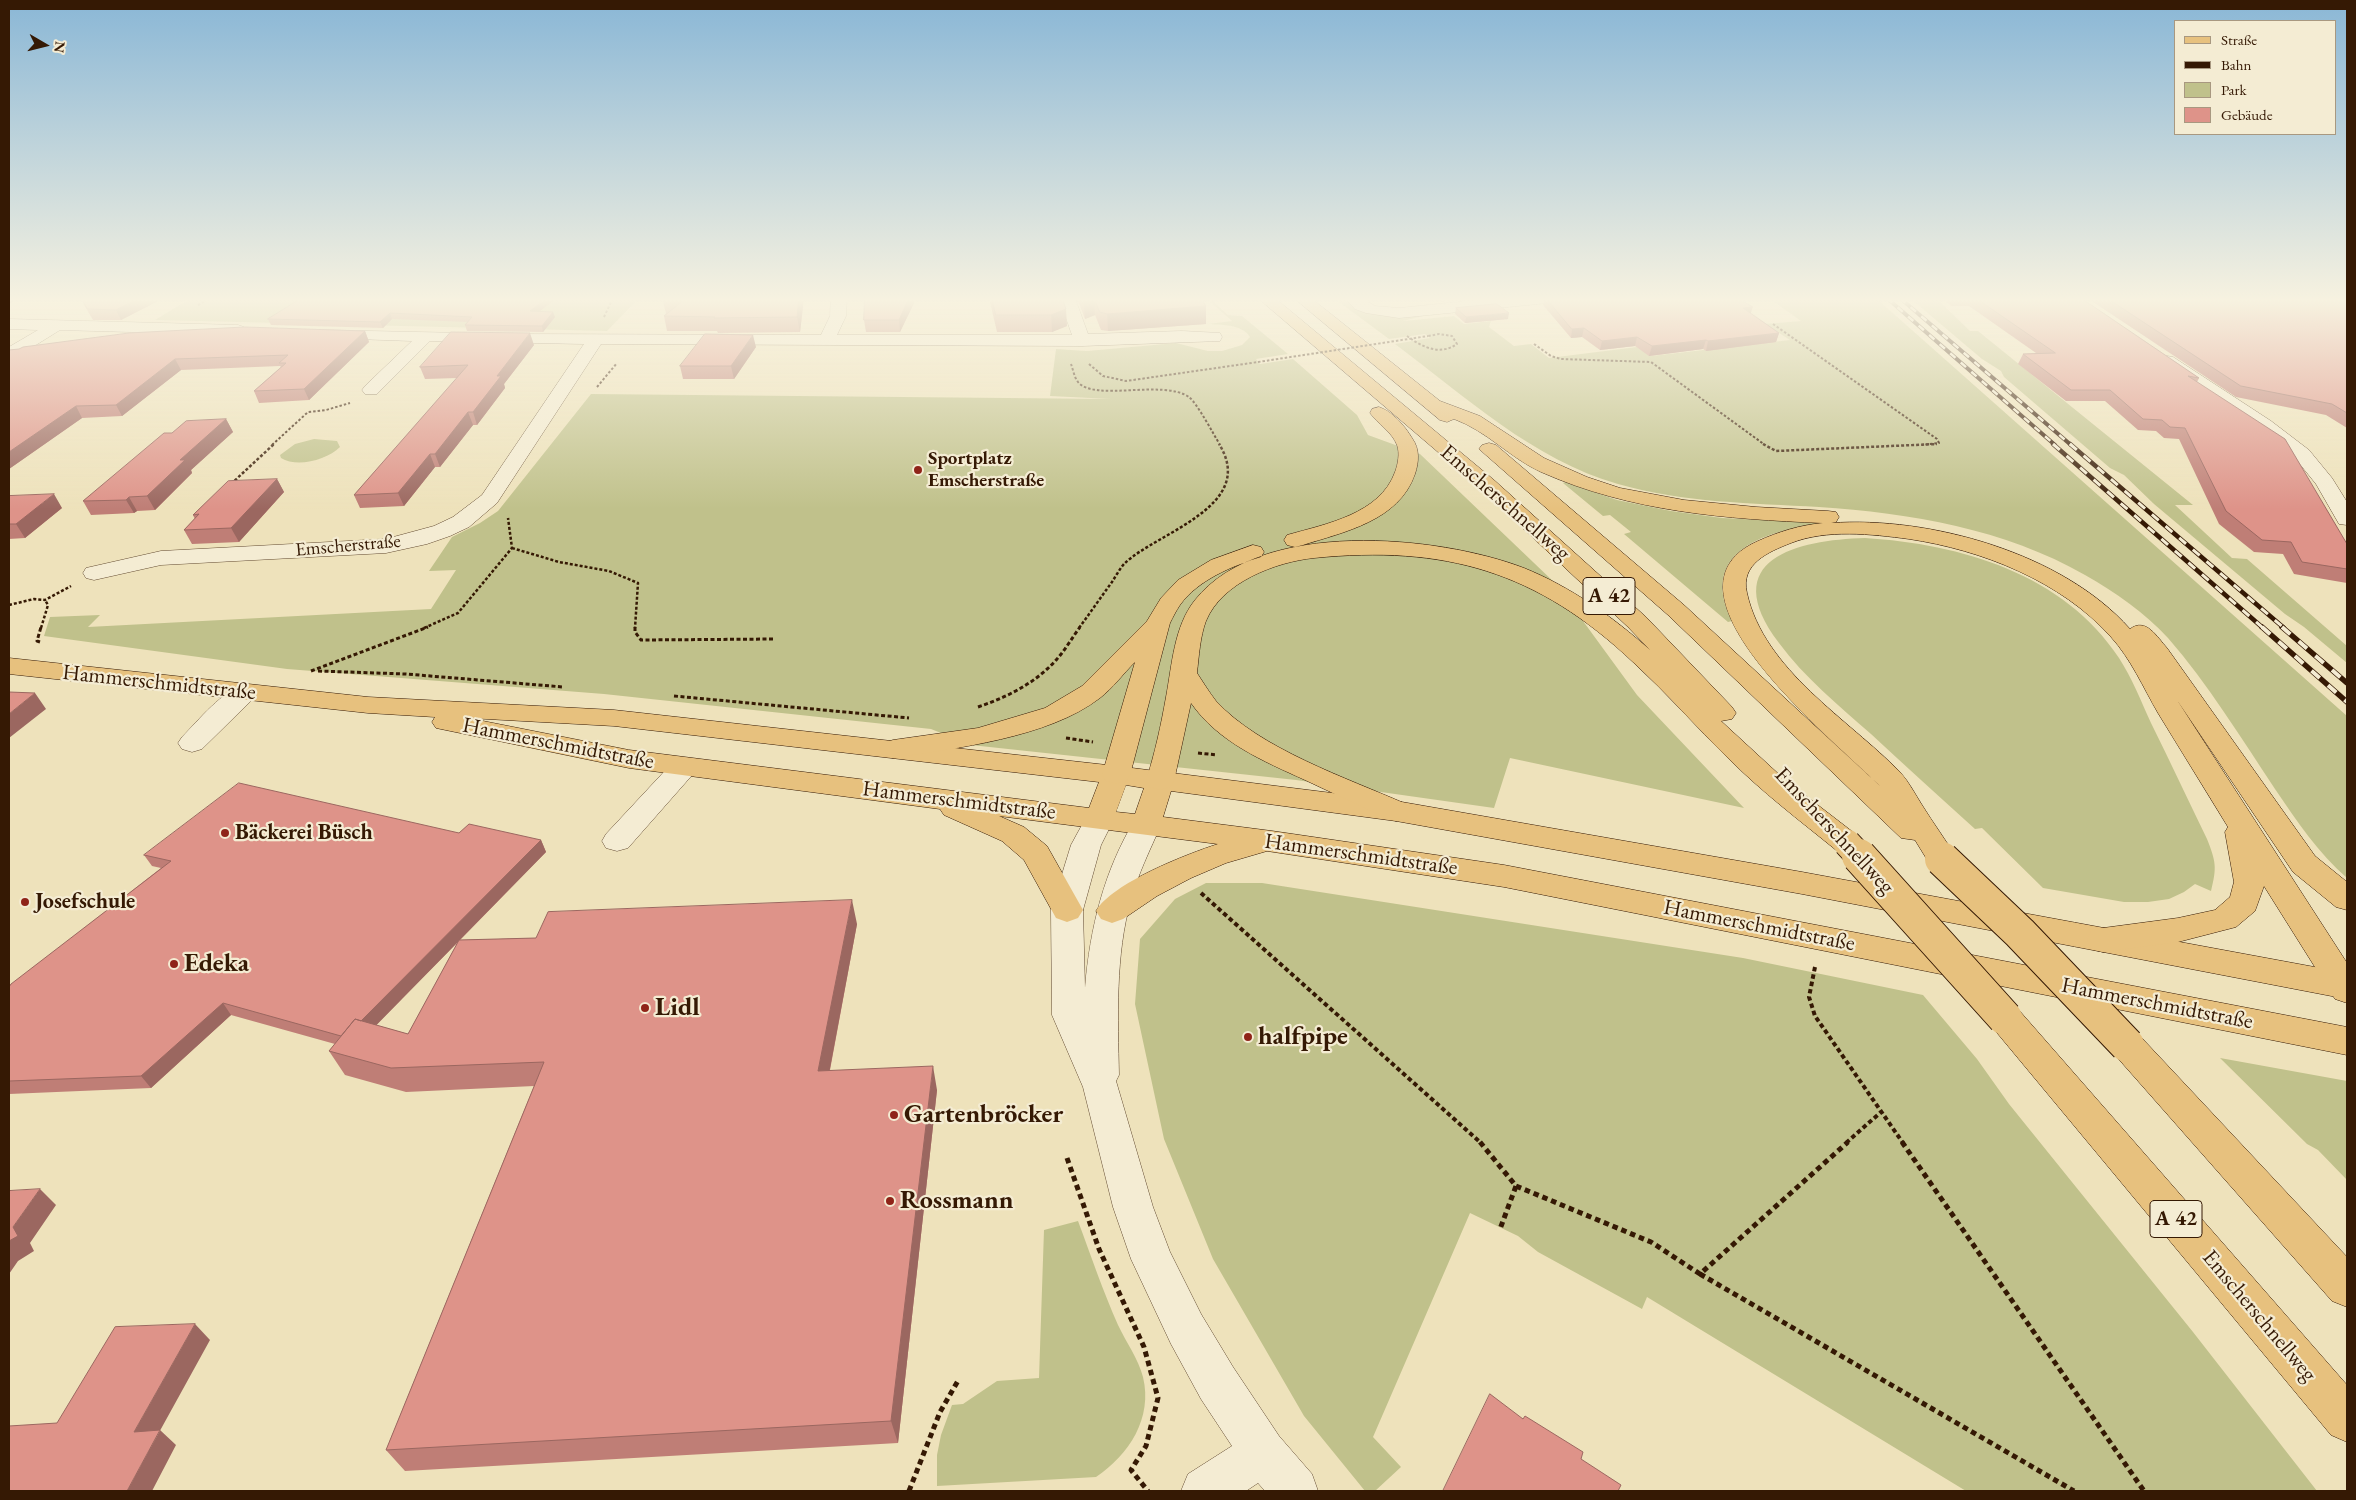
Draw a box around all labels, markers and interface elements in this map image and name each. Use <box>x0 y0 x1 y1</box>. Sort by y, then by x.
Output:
north arrow <box>20 20 70 70</box>
legend <box>2174 20 2336 135</box>
text: Straße <box>2221 30 2257 49</box>
text: N <box>50 40 70 54</box>
text: Bahn <box>2221 55 2251 74</box>
text: Park <box>2221 80 2247 99</box>
text: Gebäude <box>2221 105 2273 124</box>
street label: Emscherschnellweg <box>1435 439 1575 567</box>
place label: Sportplatz Emscherstraße <box>928 448 1044 492</box>
marker: Sportplatz Emscherstraße <box>912 464 924 476</box>
street label: Emscherstraße <box>294 530 402 562</box>
road number: A 42 <box>1583 578 1635 614</box>
street label: Hammerschmidtstraße <box>61 660 257 706</box>
street label: Hammerschmidtstraße <box>460 712 656 776</box>
street label: Emscherschnellweg <box>1769 762 1899 900</box>
street label: Hammerschmidtstraße <box>861 776 1057 826</box>
place label: Bäckerei Büsch <box>235 820 373 846</box>
marker: Bäckerei Büsch <box>219 827 231 839</box>
street label: Hammerschmidtstraße <box>1263 828 1459 882</box>
place label: Josefschule <box>35 889 135 915</box>
street label: Hammerschmidtstraße <box>1661 894 1857 958</box>
marker: Josefschule <box>19 896 31 908</box>
place label: Edeka <box>184 948 249 980</box>
marker: Edeka <box>168 958 180 970</box>
street label: Hammerschmidtstraße <box>2059 972 2255 1036</box>
place label: Lidl <box>655 992 700 1024</box>
marker: Lidl <box>639 1002 651 1014</box>
place label: halfpipe <box>1258 1021 1348 1053</box>
marker: halfpipe <box>1242 1031 1254 1043</box>
place label: Gartenbröcker <box>904 1099 1063 1131</box>
marker: Gartenbröcker <box>888 1109 900 1121</box>
place label: Rossmann <box>900 1185 1013 1217</box>
marker: Rossmann <box>884 1195 896 1207</box>
road number: A 42 <box>2150 1200 2202 1238</box>
street label: Emscherschnellweg <box>2196 1245 2322 1387</box>

